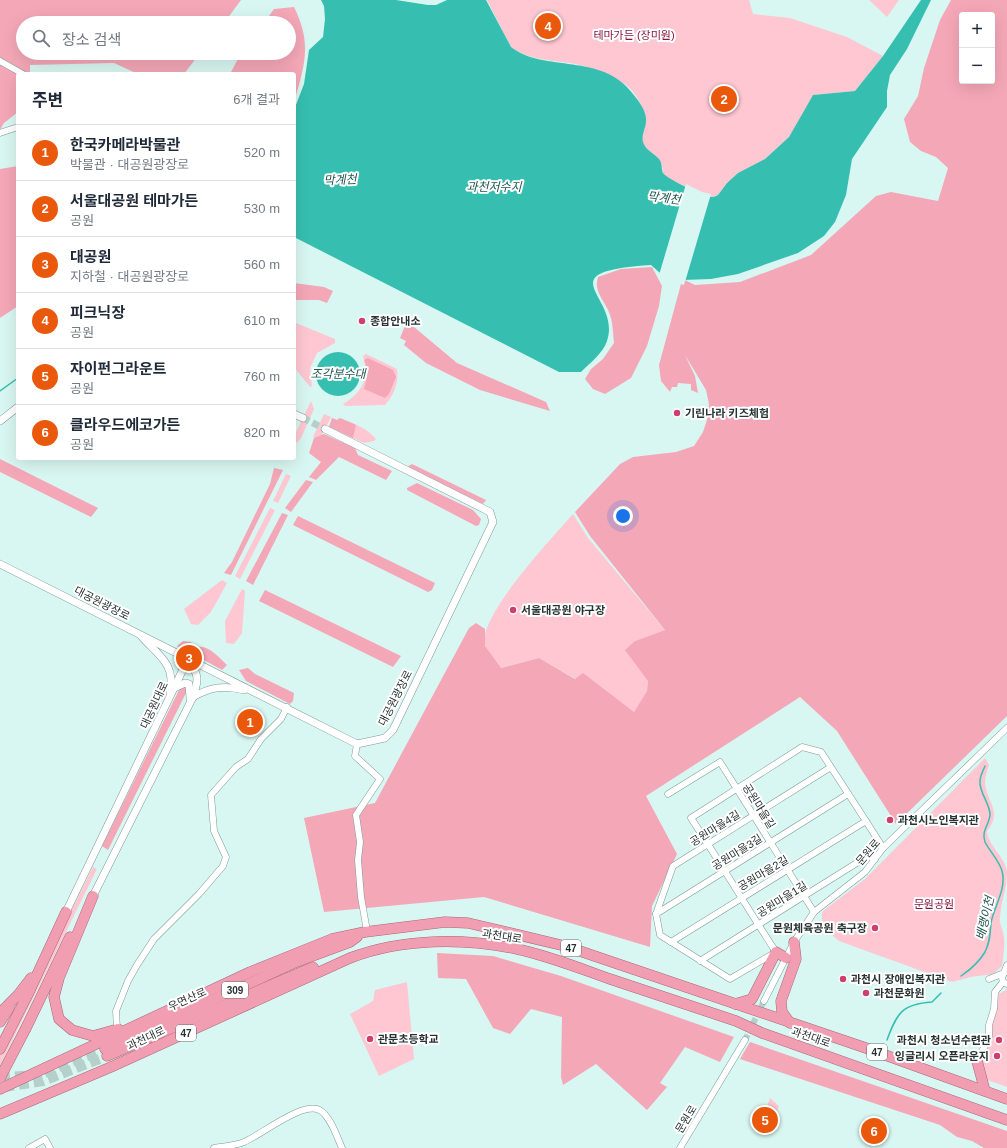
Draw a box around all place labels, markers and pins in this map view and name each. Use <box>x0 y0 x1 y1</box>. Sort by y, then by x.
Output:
pin: 4 <box>535 11 561 41</box>
pin: 2 <box>711 84 737 114</box>
place label: 종합안내소 <box>370 315 421 327</box>
marker: 종합안내소 <box>357 316 367 326</box>
place label: 기린나라 키즈체험 <box>685 407 769 419</box>
marker: 기린나라 키즈체험 <box>672 408 682 418</box>
place label: 서울대공원 야구장 <box>521 604 605 616</box>
marker: 서울대공원 야구장 <box>508 605 518 615</box>
pin: 3 <box>176 643 202 673</box>
pin: 1 <box>237 707 263 737</box>
place label: 과천시노인복지관 <box>898 814 979 826</box>
marker: 과천시노인복지관 <box>885 815 895 825</box>
place label: 문원체육공원 축구장 <box>773 922 867 934</box>
marker: 문원체육공원 축구장 <box>870 923 880 933</box>
place label: 과천시 장애인복지관 <box>851 973 945 985</box>
marker: 과천시 장애인복지관 <box>838 974 848 984</box>
place label: 과천문화원 <box>874 987 925 999</box>
marker: 과천문화원 <box>861 988 871 998</box>
place label: 관문초등학교 <box>378 1033 439 1045</box>
marker: 관문초등학교 <box>365 1034 375 1044</box>
place label: 과천시 청소년수련관 <box>897 1034 991 1046</box>
marker: 과천시 청소년수련관 <box>994 1035 1004 1045</box>
place label: 잉글리시 오픈라운지 <box>895 1050 989 1062</box>
marker: 잉글리시 오픈라운지 <box>992 1051 1002 1061</box>
pin: 5 <box>752 1105 778 1135</box>
pin: 6 <box>861 1116 887 1146</box>

